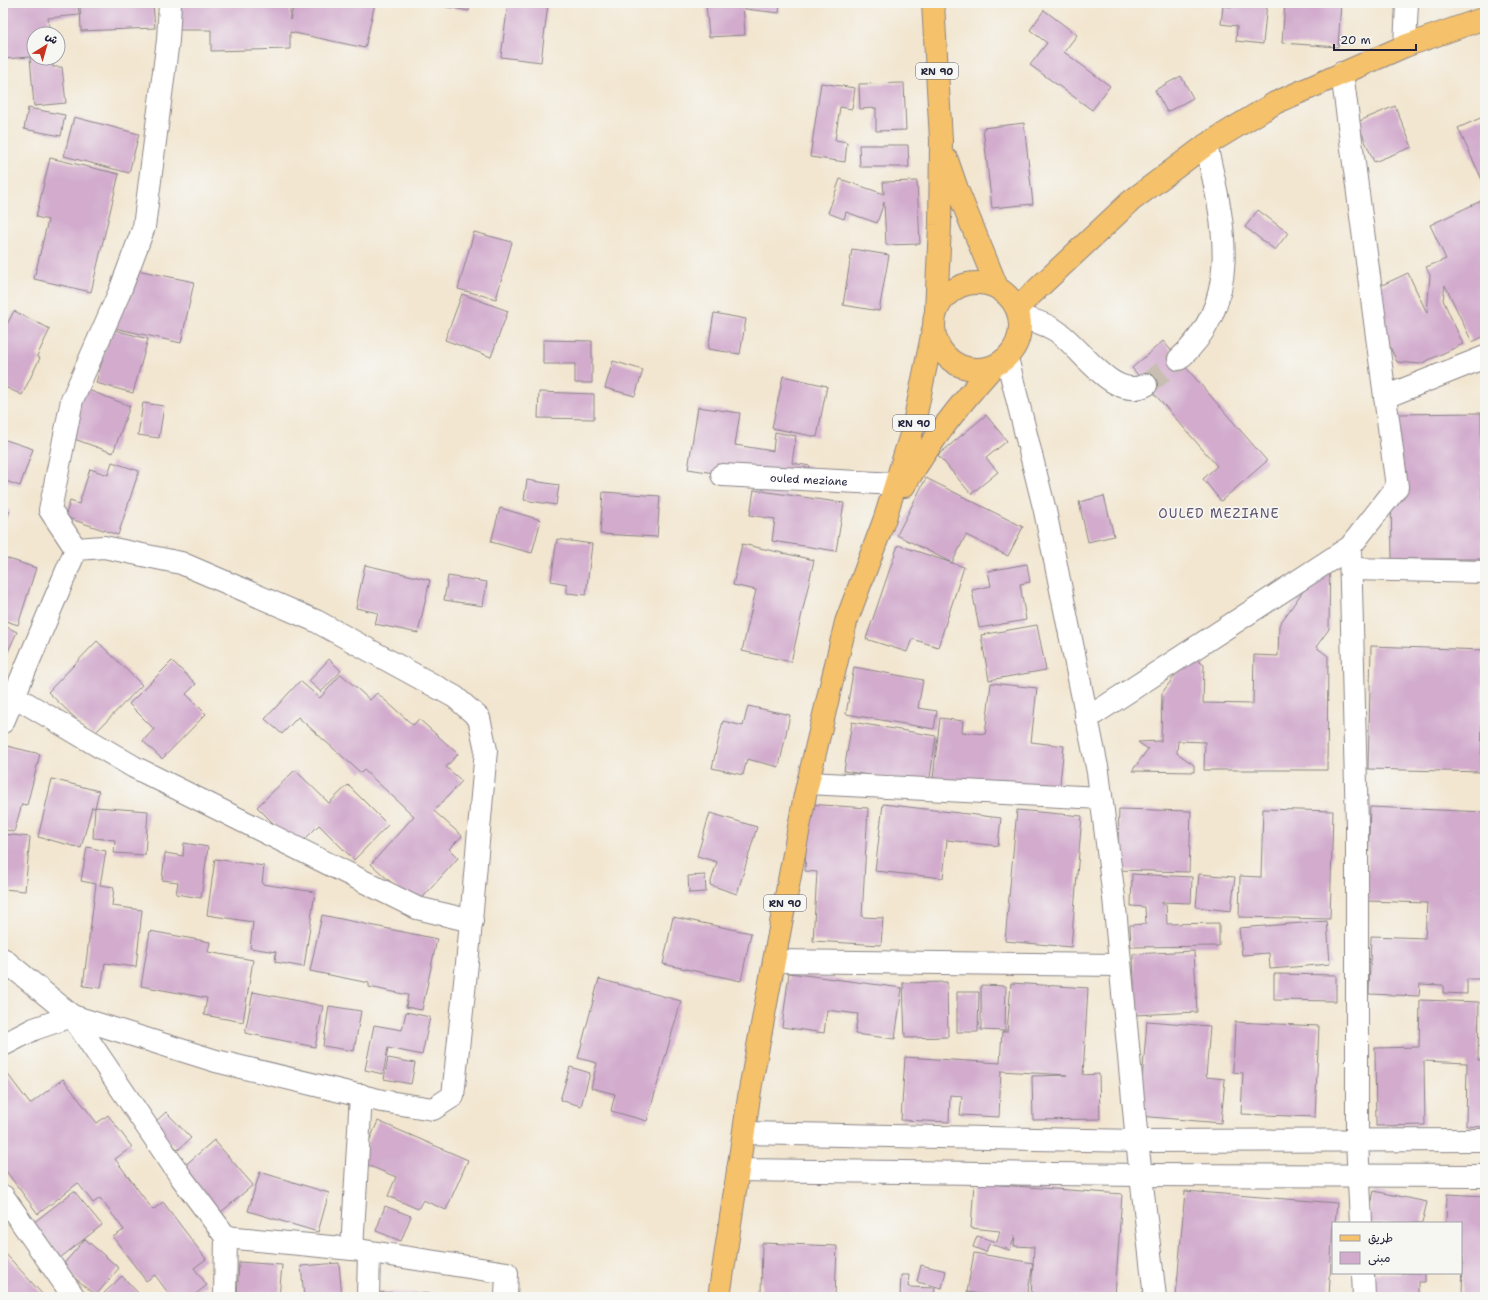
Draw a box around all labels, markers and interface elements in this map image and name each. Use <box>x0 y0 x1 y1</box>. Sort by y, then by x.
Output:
north arrow <box>26 26 66 66</box>
scale bar <box>1334 26 1416 52</box>
text: ش <box>42 29 61 48</box>
text: 20 m <box>1340 32 1371 48</box>
road number: RN 90 <box>916 63 958 79</box>
road number: RN 90 <box>893 415 935 431</box>
street label: ouled meziane <box>770 470 848 489</box>
district label: OULED MEZIANE <box>1158 505 1280 522</box>
road number: RN 90 <box>764 895 806 911</box>
legend <box>1332 1222 1462 1274</box>
text: طريق <box>1368 1230 1393 1246</box>
text: مبنى <box>1368 1250 1391 1266</box>

